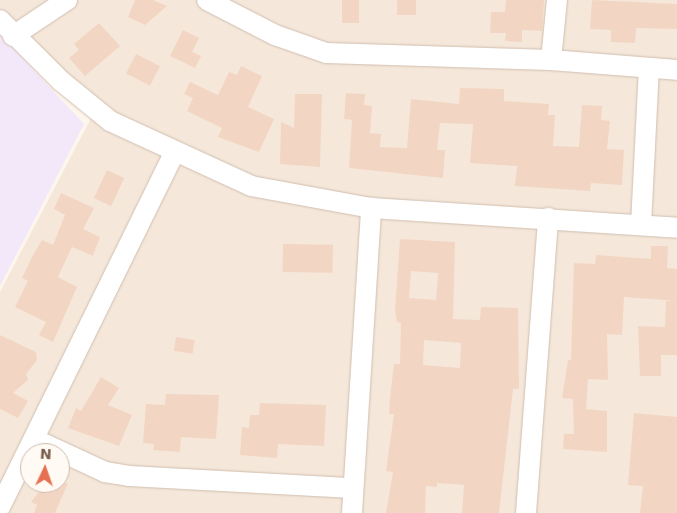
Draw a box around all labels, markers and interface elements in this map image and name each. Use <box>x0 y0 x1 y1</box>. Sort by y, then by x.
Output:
north arrow <box>20 443 70 493</box>
text: N <box>39 446 52 462</box>

